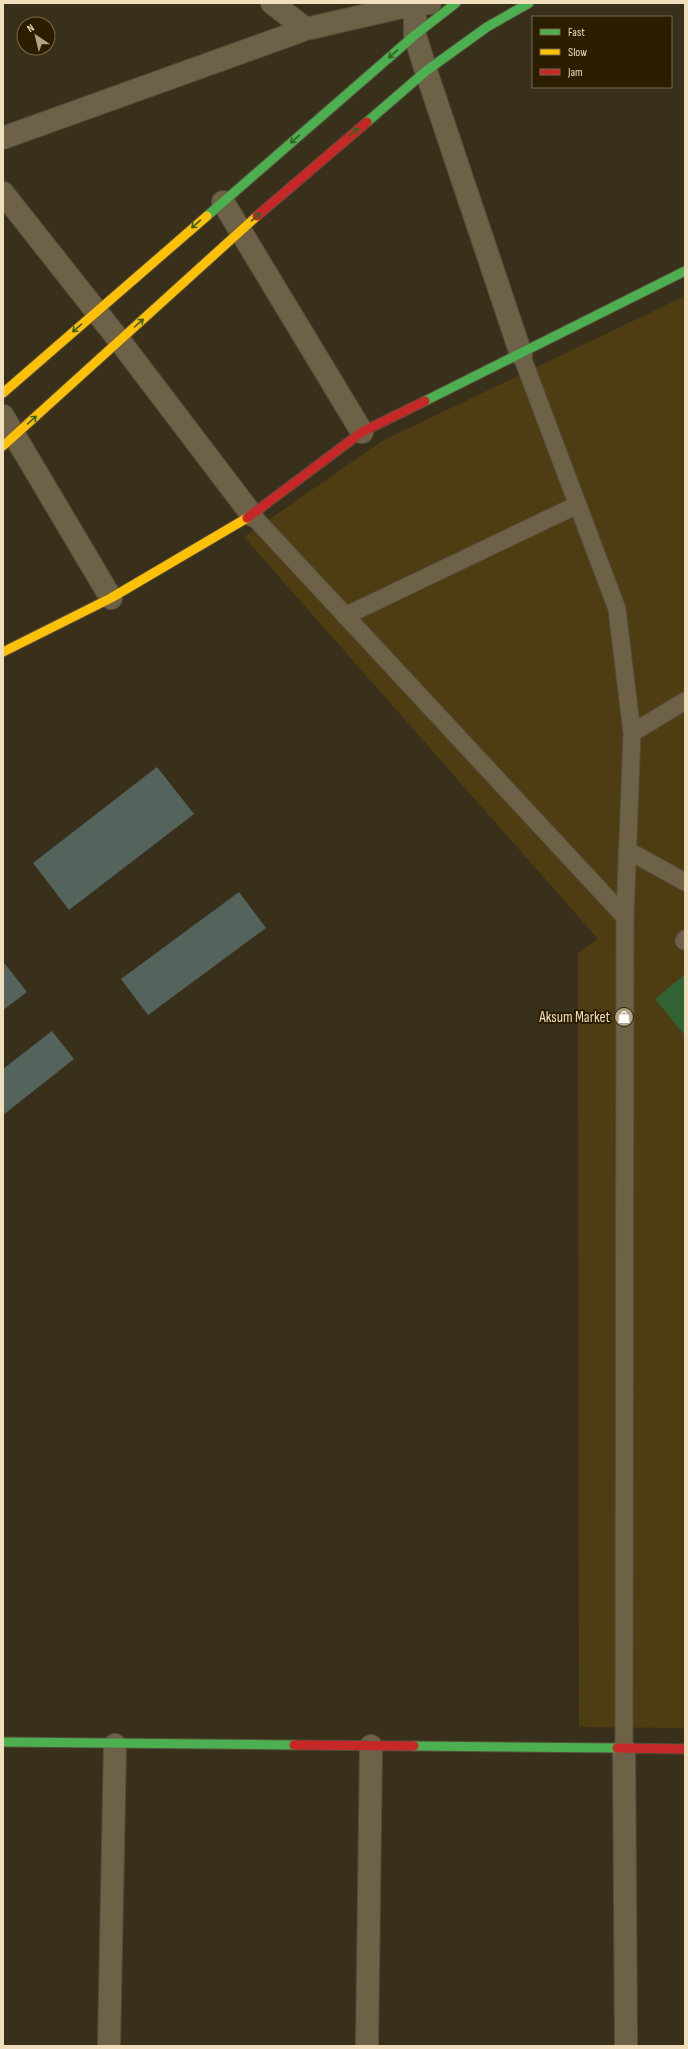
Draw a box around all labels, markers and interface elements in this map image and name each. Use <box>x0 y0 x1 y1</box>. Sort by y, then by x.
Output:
north arrow <box>16 16 56 56</box>
legend <box>532 16 672 88</box>
text: N <box>24 21 37 35</box>
text: Fast <box>568 25 585 40</box>
text: Slow <box>568 45 587 60</box>
one-way arrow <box>388 50 398 59</box>
text: Jam <box>567 65 583 80</box>
one-way arrow <box>349 128 360 137</box>
one-way arrow <box>290 135 300 144</box>
one-way arrow <box>251 212 261 222</box>
one-way arrow <box>191 220 202 229</box>
one-way arrow <box>133 318 144 327</box>
one-way arrow <box>72 323 82 332</box>
one-way arrow <box>27 415 37 424</box>
shop icon: Aksum Market <box>613 1006 635 1028</box>
place label: Aksum Market <box>538 1008 610 1027</box>

